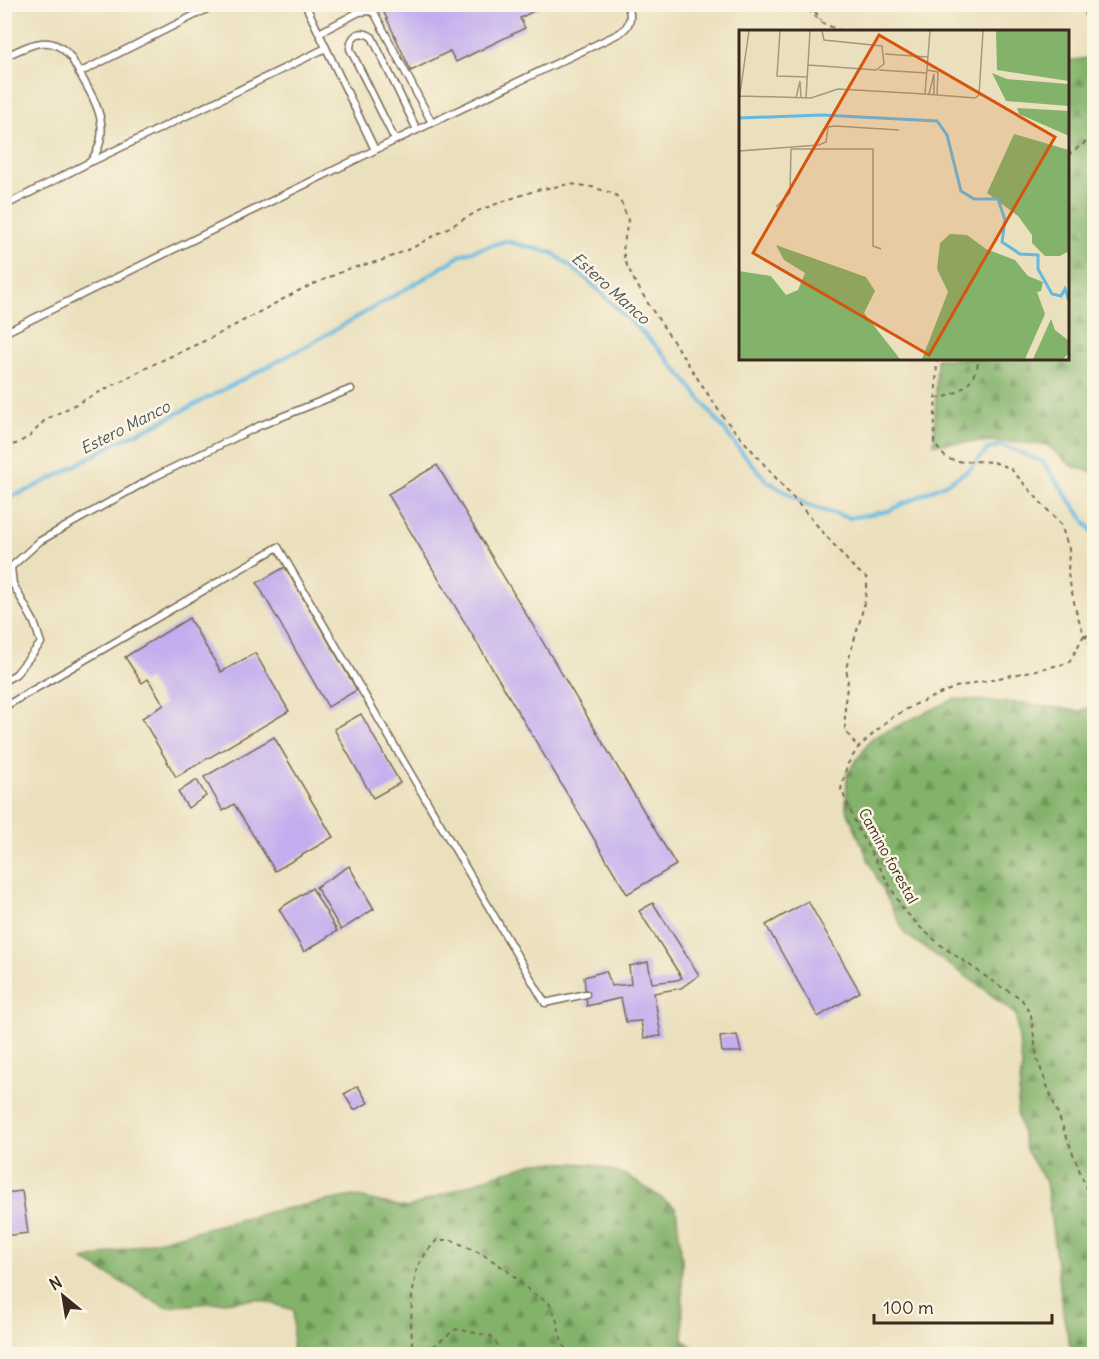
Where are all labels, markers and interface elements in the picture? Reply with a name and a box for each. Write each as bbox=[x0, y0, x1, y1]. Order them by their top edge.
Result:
inset map bbox=[739, 30, 1069, 360]
water label: Estero Manco bbox=[568, 248, 655, 329]
water label: Estero Manco bbox=[77, 395, 174, 458]
street label: Camino forestal bbox=[854, 805, 922, 907]
north arrow bbox=[33, 1266, 93, 1326]
text: N bbox=[46, 1272, 65, 1294]
scale bar bbox=[874, 1287, 1052, 1325]
text: 100 m bbox=[883, 1296, 934, 1319]

